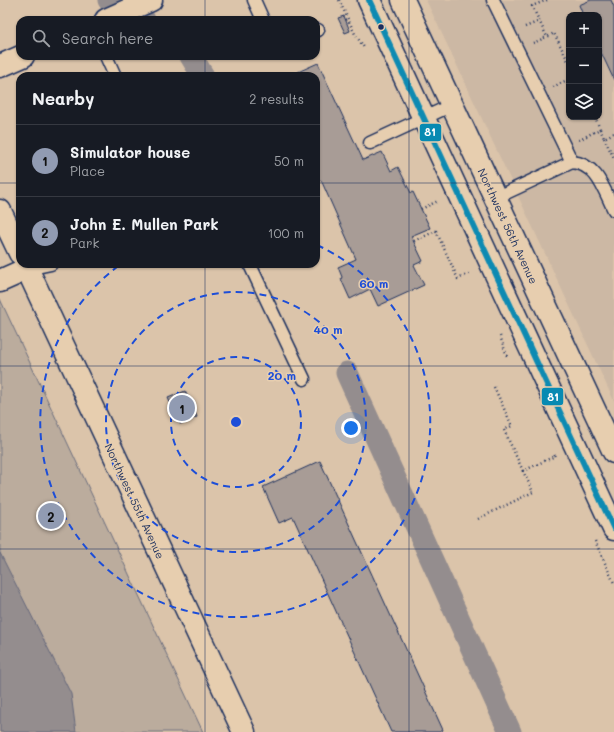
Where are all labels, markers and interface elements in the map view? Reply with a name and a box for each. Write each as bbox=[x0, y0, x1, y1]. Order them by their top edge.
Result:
map controls bbox=[566, 12, 602, 120]
button: + bbox=[566, 12, 602, 48]
search box bbox=[16, 16, 320, 60]
unlabelled marker bbox=[376, 22, 386, 32]
icon: search bbox=[30, 27, 52, 49]
text: Search here bbox=[62, 28, 153, 48]
button: − bbox=[566, 48, 602, 84]
button: layers bbox=[566, 84, 602, 120]
text: Nearby bbox=[32, 87, 94, 109]
text: 2 results bbox=[249, 90, 304, 107]
line badge: 81 bbox=[419, 123, 442, 142]
text: 81 bbox=[424, 124, 436, 139]
text: Simulator house bbox=[70, 142, 190, 162]
text: 1 bbox=[42, 152, 48, 169]
text: 50 m bbox=[274, 152, 304, 169]
text: Place bbox=[70, 162, 105, 179]
street label: Northwest 56th Avenue bbox=[475, 166, 541, 286]
text: John E. Mullen Park bbox=[70, 214, 218, 234]
text: 2 bbox=[41, 224, 49, 241]
text: 100 m bbox=[268, 224, 304, 241]
text: Park bbox=[70, 234, 99, 251]
text: 60 m bbox=[360, 275, 388, 291]
text: 40 m bbox=[313, 321, 343, 337]
text: 20 m bbox=[268, 367, 296, 383]
line badge: 81 bbox=[541, 387, 564, 406]
text: 81 bbox=[547, 389, 559, 404]
pin: 1 bbox=[169, 393, 195, 423]
centre of rings bbox=[229, 415, 243, 429]
your location bbox=[341, 418, 361, 438]
street label: Northwest 55th Avenue bbox=[102, 441, 168, 561]
pin: 2 bbox=[38, 501, 64, 531]

